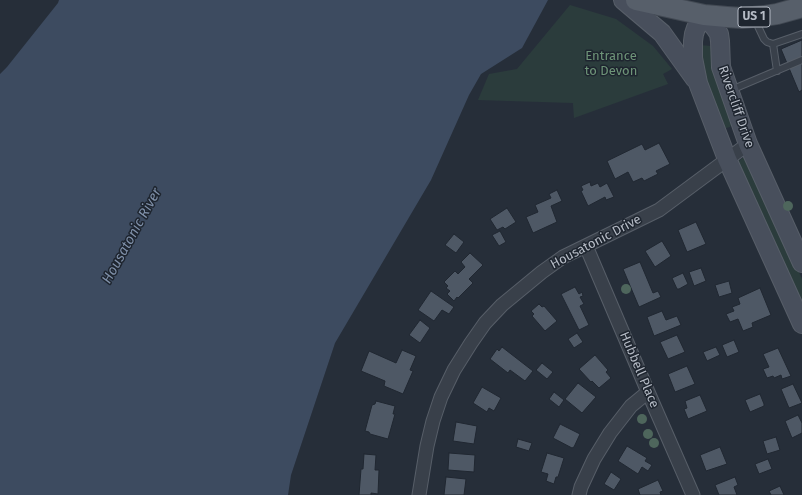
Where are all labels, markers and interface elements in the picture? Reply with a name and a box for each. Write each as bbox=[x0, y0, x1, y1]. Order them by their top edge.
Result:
road number: US 1 bbox=[738, 7, 770, 27]
park label: Entrance to Devon bbox=[585, 48, 637, 79]
street label: Rivercliff Drive bbox=[715, 64, 757, 150]
water label: Housatonic River bbox=[99, 185, 165, 287]
street label: Housatonic Drive bbox=[548, 212, 644, 272]
street label: Hubbell Place bbox=[616, 330, 662, 410]

